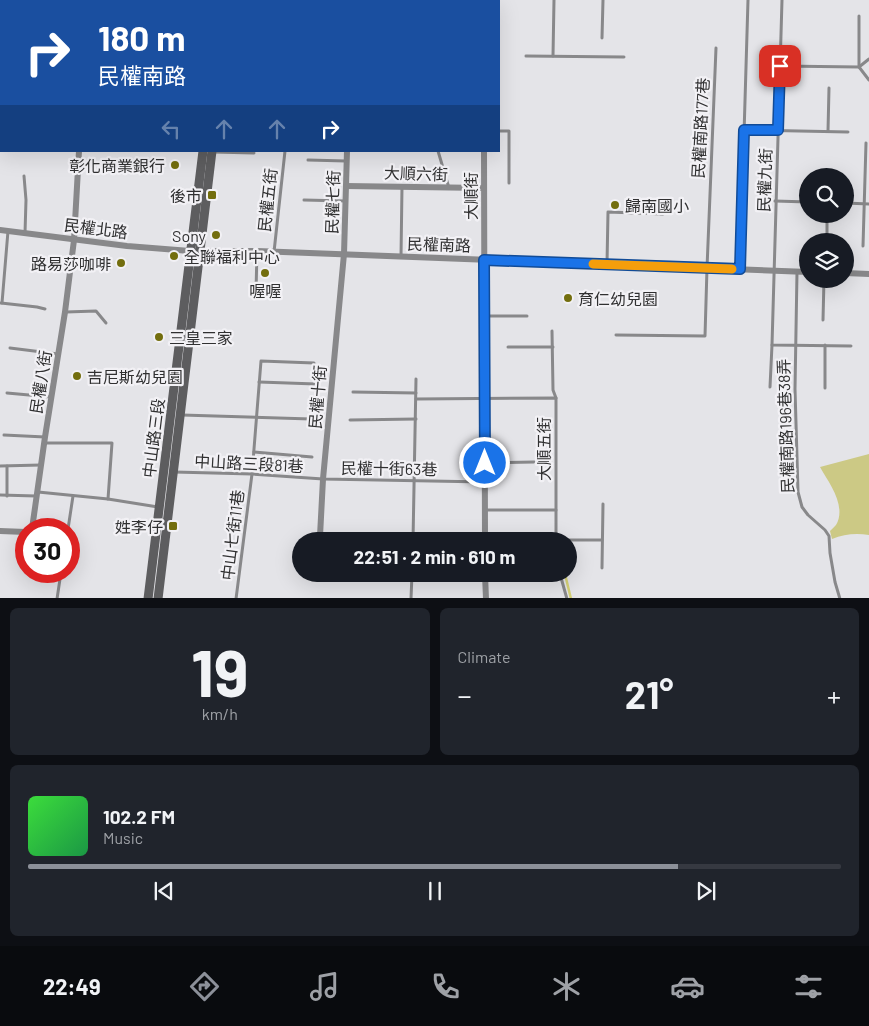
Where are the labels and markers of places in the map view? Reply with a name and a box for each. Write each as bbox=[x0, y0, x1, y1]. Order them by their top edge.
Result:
pin bbox=[759, 45, 801, 87]
place label: 彰化商業銀行 bbox=[69, 156, 165, 175]
marker: 彰化商業銀行 bbox=[169, 159, 181, 171]
place label: 後市 bbox=[170, 186, 202, 205]
marker: 後市 bbox=[206, 189, 218, 201]
place label: 歸南國小 bbox=[625, 196, 689, 215]
marker: 歸南國小 bbox=[609, 199, 621, 211]
place label: Sony bbox=[172, 226, 207, 245]
marker: Sony bbox=[210, 229, 222, 241]
place label: 全聯福利中心 bbox=[184, 247, 280, 266]
marker: 全聯福利中心 bbox=[168, 250, 180, 262]
place label: 路易莎咖啡 bbox=[31, 254, 111, 273]
marker: 路易莎咖啡 bbox=[115, 257, 127, 269]
marker: 喔喔 bbox=[259, 267, 271, 279]
place label: 喔喔 bbox=[249, 281, 281, 300]
place label: 育仁幼兒園 bbox=[578, 289, 658, 308]
marker: 育仁幼兒園 bbox=[562, 292, 574, 304]
place label: 三皇三家 bbox=[169, 328, 233, 347]
marker: 三皇三家 bbox=[153, 331, 165, 343]
place label: 吉尼斯幼兒園 bbox=[87, 367, 183, 386]
marker: 吉尼斯幼兒園 bbox=[71, 370, 83, 382]
place label: 姓李仔 bbox=[115, 517, 163, 536]
marker: 姓李仔 bbox=[167, 520, 179, 532]

